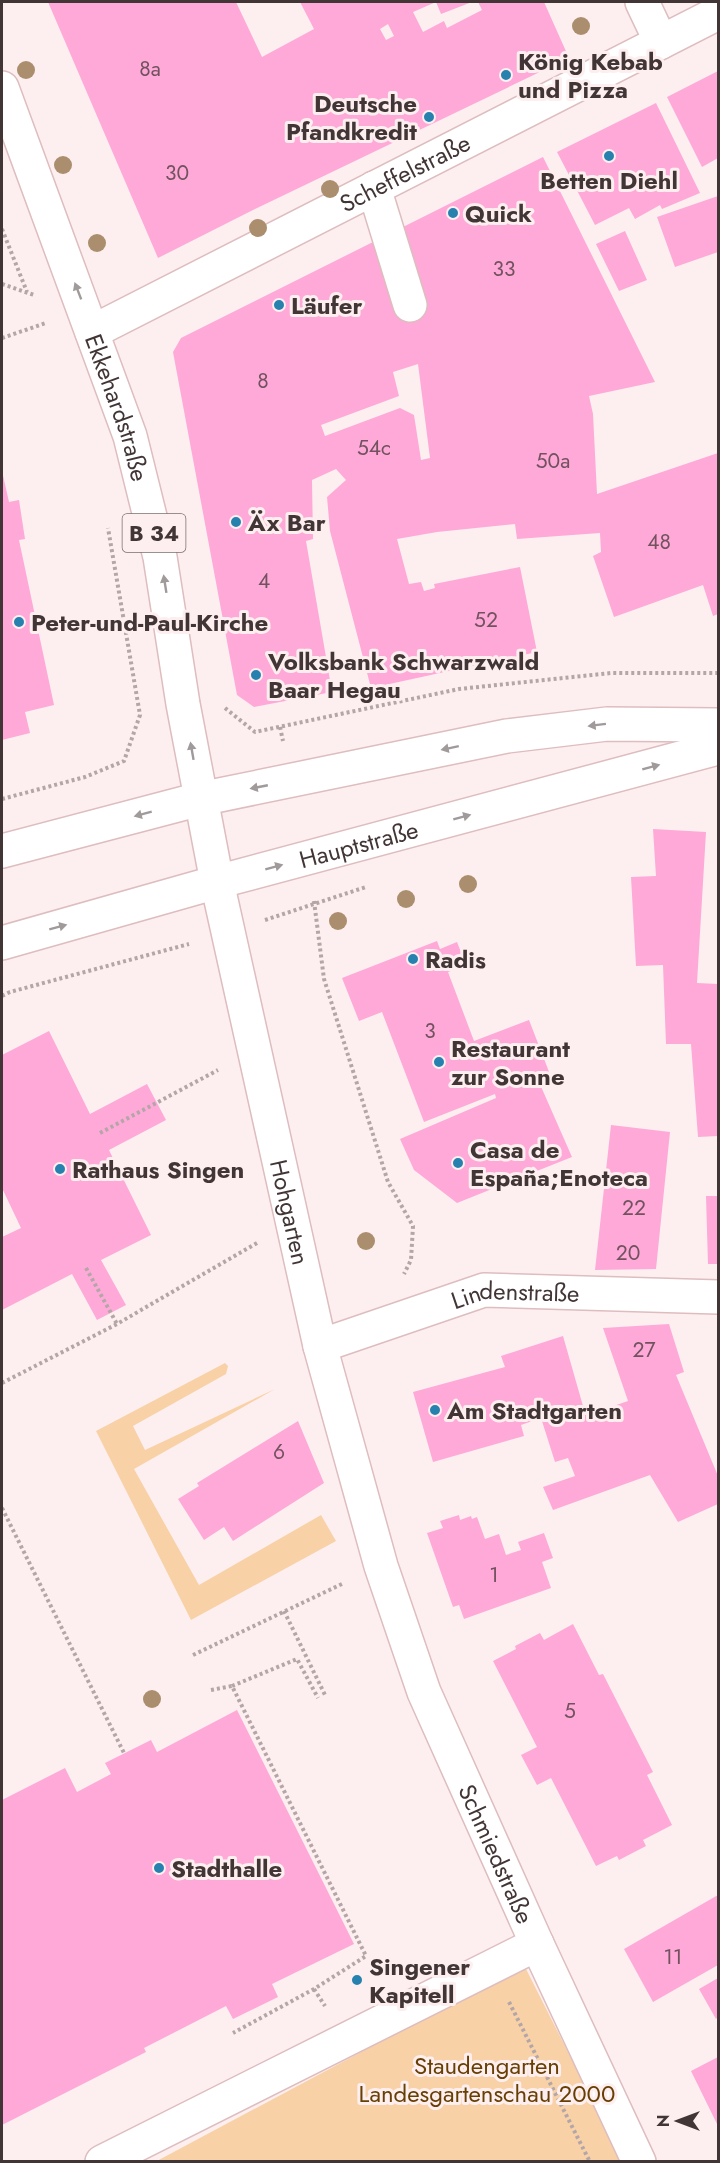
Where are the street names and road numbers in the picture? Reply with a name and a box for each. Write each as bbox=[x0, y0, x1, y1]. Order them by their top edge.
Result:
street label: Scheffelstraße bbox=[333, 125, 476, 221]
street label: Ekkehardstraße bbox=[76, 329, 158, 485]
road number: B 34 bbox=[122, 514, 186, 552]
street label: Hauptstraße bbox=[295, 811, 422, 877]
street label: Hohgarten bbox=[262, 1156, 319, 1268]
street label: Lindenstraße bbox=[446, 1272, 580, 1318]
street label: Schmiedstraße bbox=[450, 1778, 543, 1929]

